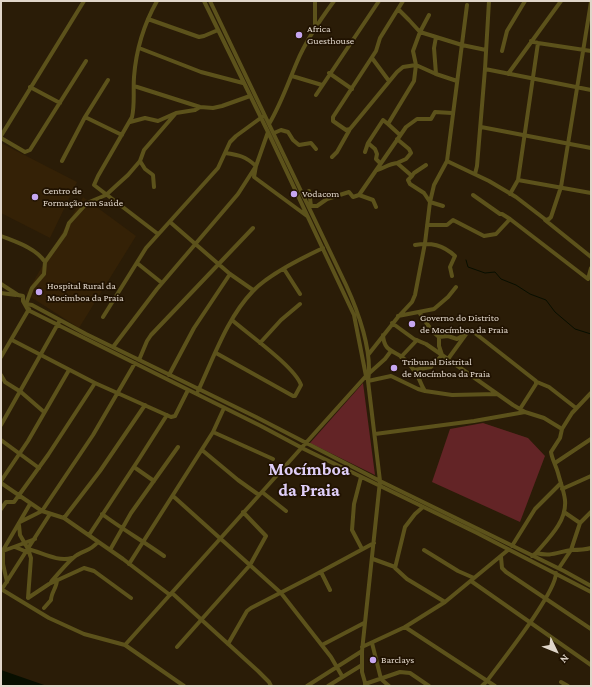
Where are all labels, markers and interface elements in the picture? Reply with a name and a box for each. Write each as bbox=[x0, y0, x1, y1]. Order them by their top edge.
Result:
place label: Africa Guesthouse bbox=[307, 23, 354, 46]
marker: Africa Guesthouse bbox=[294, 30, 304, 40]
place label: Centro de Formação em Saúde bbox=[43, 185, 123, 208]
place label: Vodacom bbox=[302, 188, 339, 200]
marker: Vodacom bbox=[289, 189, 299, 199]
marker: Centro de Formação em Saúde bbox=[30, 192, 40, 202]
place label: Hospital Rural da Mocimboa da Praia bbox=[47, 280, 124, 304]
marker: Hospital Rural da Mocimboa da Praia bbox=[34, 287, 44, 297]
place label: Governo do Distrito de Mocímboa da Praia bbox=[420, 312, 508, 336]
marker: Governo do Distrito de Mocímboa da Praia bbox=[407, 319, 417, 329]
place label: Tribunal Distrital de Mocímboa da Praia bbox=[402, 356, 490, 380]
marker: Tribunal Distrital de Mocímboa da Praia bbox=[389, 363, 399, 373]
district label: Mocímboa da Praia bbox=[268, 458, 350, 500]
north arrow bbox=[536, 631, 576, 671]
text: N bbox=[558, 652, 572, 666]
place label: Barclays bbox=[381, 654, 414, 666]
marker: Barclays bbox=[368, 655, 378, 665]

